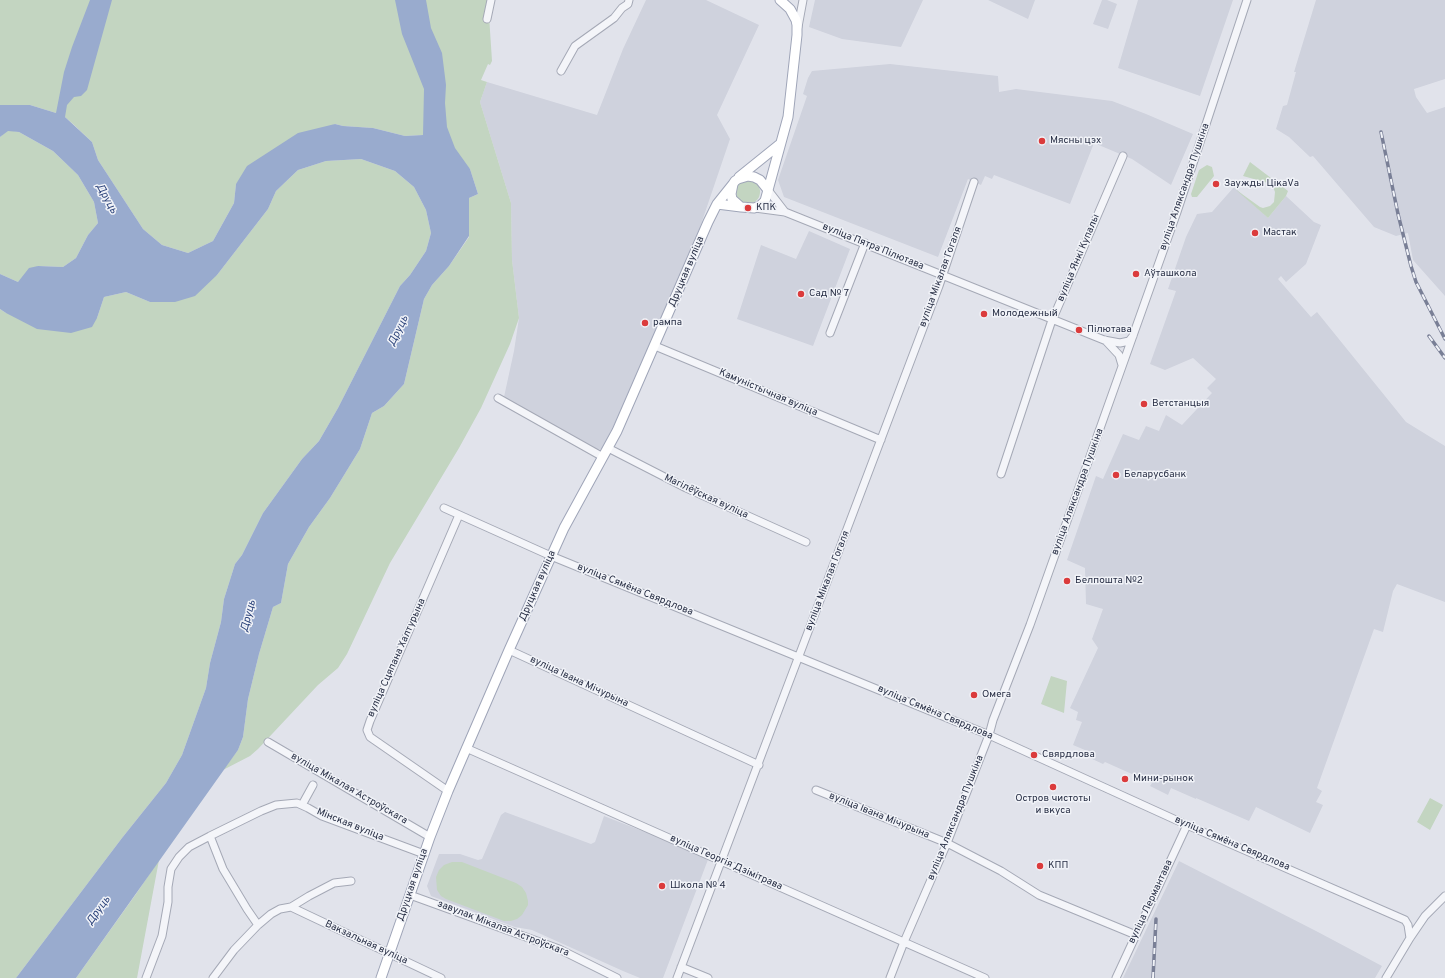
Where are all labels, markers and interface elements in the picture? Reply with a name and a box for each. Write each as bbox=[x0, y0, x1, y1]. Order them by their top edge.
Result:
street label: вуліца Аляксандра Пушкіна bbox=[1158, 122, 1212, 252]
place label: Мясны цэх bbox=[1050, 135, 1101, 147]
marker: Мясны цэх bbox=[1037, 136, 1047, 146]
place label: Заужды ЦікаVа bbox=[1224, 178, 1299, 190]
marker: Заужды ЦікаVа bbox=[1211, 179, 1221, 189]
water label: Друць bbox=[92, 182, 120, 216]
place label: КПК bbox=[756, 202, 776, 214]
marker: КПК bbox=[743, 203, 753, 213]
street label: вуліца Янкі Купалы bbox=[1055, 213, 1103, 303]
street label: вуліца Пятра Пілютава bbox=[821, 221, 925, 273]
street label: вуліца Мікалая Гогаля bbox=[917, 225, 965, 329]
place label: Мастак bbox=[1263, 227, 1297, 239]
marker: Мастак bbox=[1250, 228, 1260, 238]
street label: Друцкая вуліца bbox=[667, 235, 707, 309]
place label: Аўташкола bbox=[1144, 268, 1196, 280]
marker: Аўташкола bbox=[1131, 269, 1141, 279]
place label: Сад № 7 bbox=[809, 288, 849, 300]
marker: Сад № 7 bbox=[796, 289, 806, 299]
place label: Молодежный bbox=[992, 308, 1058, 320]
marker: Молодежный bbox=[979, 309, 989, 319]
water label: Друць bbox=[386, 313, 412, 349]
place label: рампа bbox=[653, 317, 682, 329]
marker: рампа bbox=[640, 318, 650, 328]
place label: Пілютава bbox=[1087, 324, 1132, 336]
marker: Пілютава bbox=[1074, 325, 1084, 335]
street label: Камуністычная вуліца bbox=[717, 367, 819, 419]
place label: Ветстанцыя bbox=[1152, 398, 1209, 410]
marker: Ветстанцыя bbox=[1139, 399, 1149, 409]
street label: вуліца Аляксандра Пушкіна bbox=[1049, 427, 1107, 557]
place label: Беларусбанк bbox=[1124, 469, 1186, 481]
marker: Беларусбанк bbox=[1111, 470, 1121, 480]
street label: Магілёўская вуліца bbox=[662, 472, 750, 522]
street label: вуліца Мікалая Гогаля bbox=[803, 529, 853, 633]
street label: Друцкая вуліца bbox=[517, 549, 559, 623]
street label: вуліца Сямёна Свярдлова bbox=[575, 561, 695, 619]
place label: Белпошта №2 bbox=[1075, 575, 1143, 587]
marker: Белпошта №2 bbox=[1062, 576, 1072, 586]
street label: вуліца Сцяпана Халтурына bbox=[365, 597, 429, 719]
water label: Друць bbox=[238, 599, 260, 633]
street label: вуліца Івана Мічурына bbox=[528, 654, 630, 710]
street label: вуліца Сямёна Свярдлова bbox=[876, 683, 994, 743]
place label: Омега bbox=[982, 689, 1011, 701]
marker: Омега bbox=[969, 690, 979, 700]
place label: Свярдлова bbox=[1042, 749, 1095, 761]
marker: Свярдлова bbox=[1029, 750, 1039, 760]
street label: вуліца Мікалая Астроўскага bbox=[289, 751, 409, 827]
street label: вуліца Аляксандра Пушкіна bbox=[925, 754, 987, 882]
place label: Мини-рынок bbox=[1133, 773, 1194, 785]
marker: Мини-рынок bbox=[1120, 774, 1130, 784]
marker: Остров чистоты и вкуса bbox=[1048, 782, 1058, 792]
street label: вуліца Івана Мічурына bbox=[827, 790, 931, 842]
place label: Остров чистоты и вкуса bbox=[1015, 793, 1091, 816]
street label: Мінская вуліца bbox=[315, 806, 385, 844]
street label: вуліца Сямёна Свярдлова bbox=[1173, 814, 1291, 874]
street label: вуліца Георгія Дзімітрава bbox=[668, 833, 784, 893]
street label: Друцкая вуліца bbox=[395, 847, 431, 923]
street label: вуліца Лермантава bbox=[1126, 858, 1176, 946]
place label: КПП bbox=[1048, 860, 1068, 872]
marker: КПП bbox=[1035, 861, 1045, 871]
place label: Школа № 4 bbox=[670, 880, 726, 892]
marker: Школа № 4 bbox=[657, 881, 667, 891]
water label: Друць bbox=[84, 894, 114, 928]
street label: завулак Мікалая Астроўскага bbox=[435, 898, 571, 960]
street label: Вакзальная вуліца bbox=[323, 919, 409, 967]

